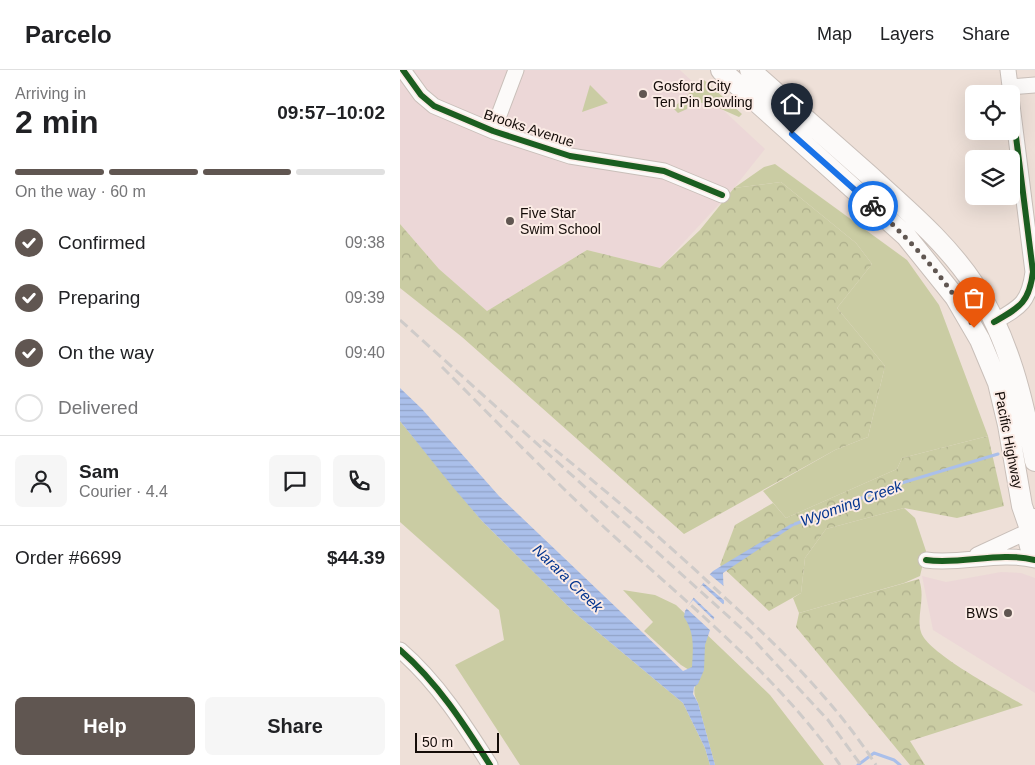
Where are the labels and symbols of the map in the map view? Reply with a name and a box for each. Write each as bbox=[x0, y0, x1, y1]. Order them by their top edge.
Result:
place label: Gosford City Ten Pin Bowling bbox=[653, 78, 753, 110]
pin bbox=[771, 83, 813, 134]
marker: Gosford City Ten Pin Bowling bbox=[637, 88, 649, 100]
street label: Brooks Avenue bbox=[482, 106, 576, 150]
courier bbox=[848, 181, 898, 231]
place label: Five Star Swim School bbox=[520, 205, 601, 237]
marker: Five Star Swim School bbox=[504, 215, 516, 227]
pin bbox=[953, 277, 995, 328]
street label: Pacific Highway bbox=[992, 390, 1026, 490]
water label: Wyoming Creek bbox=[798, 476, 905, 529]
water label: Narara Creek bbox=[530, 541, 607, 616]
place label: BWS bbox=[966, 605, 998, 621]
marker: BWS bbox=[1002, 607, 1014, 619]
scale bar bbox=[415, 730, 499, 753]

